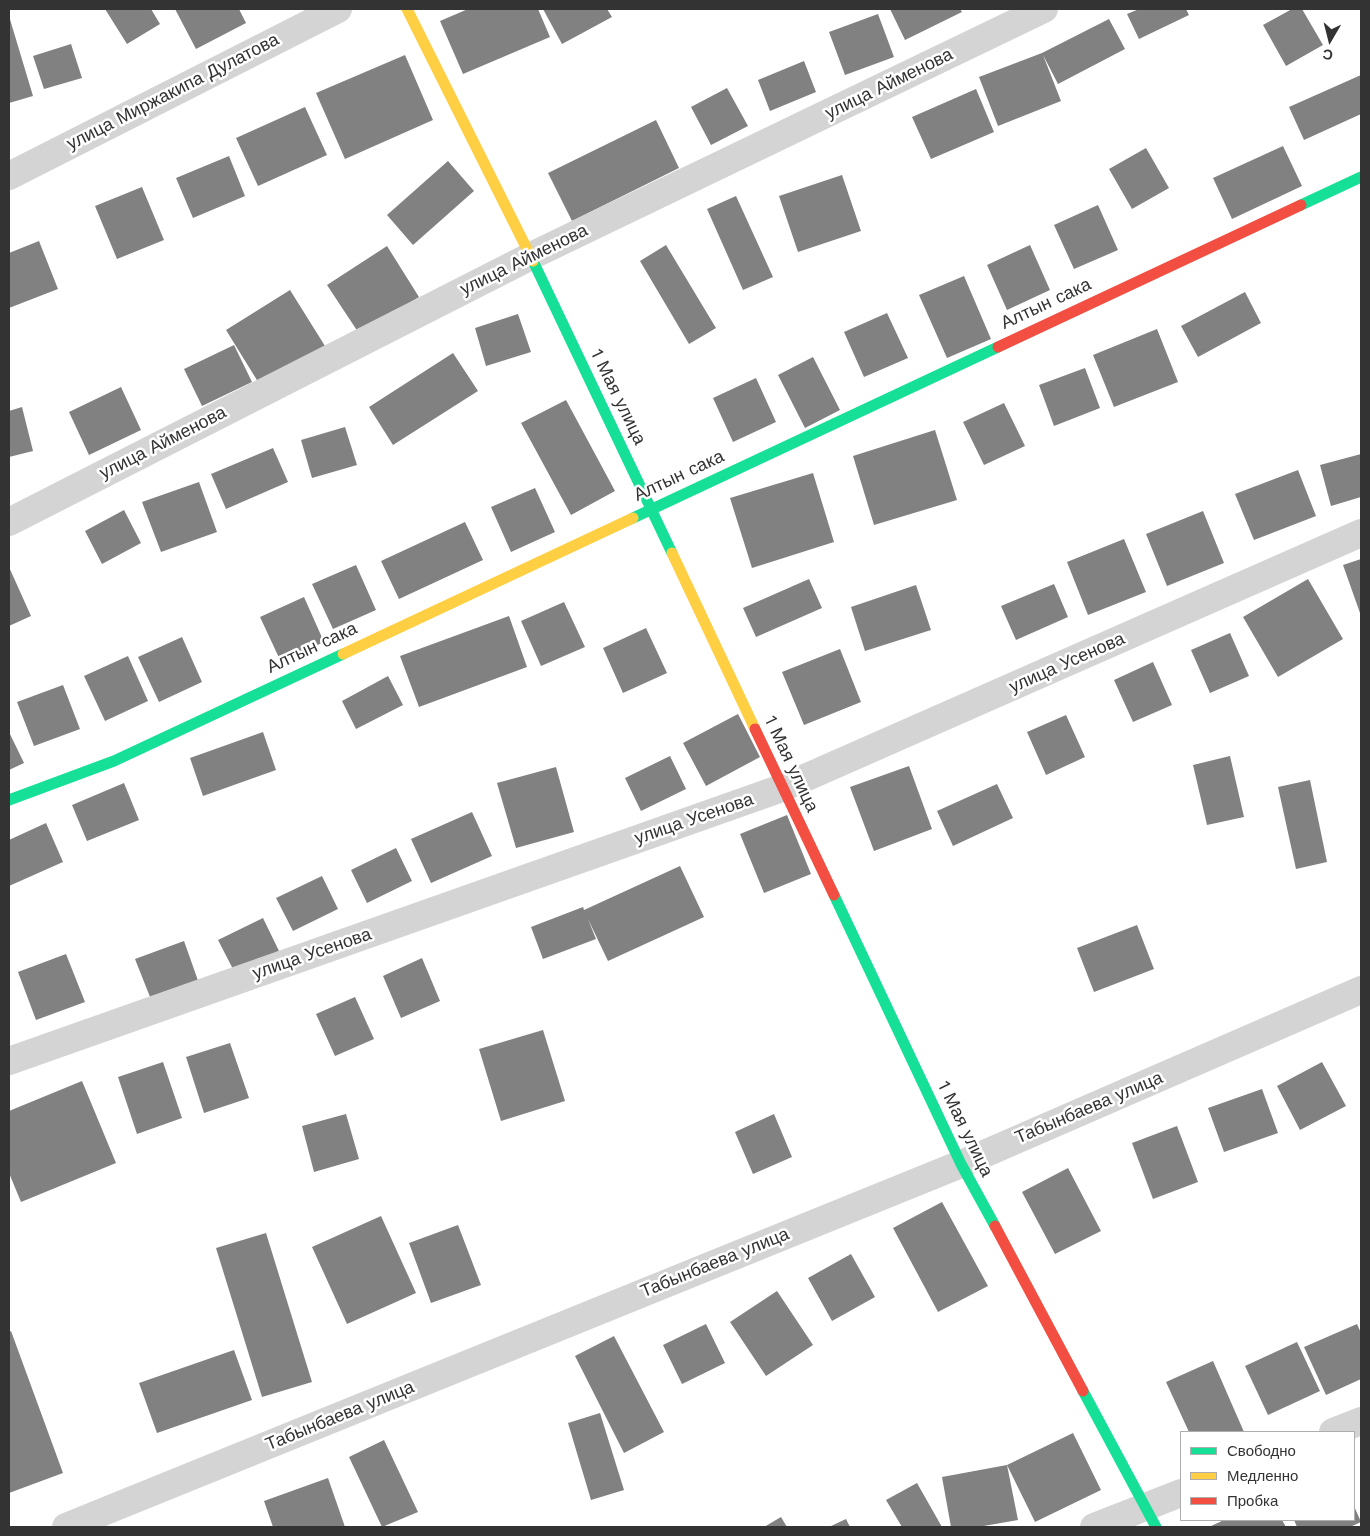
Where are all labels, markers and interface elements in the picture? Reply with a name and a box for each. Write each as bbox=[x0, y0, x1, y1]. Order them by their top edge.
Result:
north arrow bbox=[1305, 15, 1355, 65]
street label: улица Миржакипа Дулатова bbox=[63, 29, 283, 155]
street label: улица Айменова bbox=[822, 44, 956, 124]
text: С bbox=[1322, 46, 1334, 63]
street label: улица Айменова bbox=[457, 220, 591, 300]
street label: Алтын сака bbox=[997, 274, 1095, 334]
street label: 1 Мая улица bbox=[586, 346, 650, 448]
street label: улица Айменова bbox=[96, 402, 230, 484]
street label: Алтын сака bbox=[630, 446, 728, 506]
street label: Алтын сака bbox=[263, 618, 361, 678]
street label: улица Усенова bbox=[1006, 628, 1128, 698]
street label: 1 Мая улица bbox=[759, 712, 823, 816]
street label: улица Усенова bbox=[632, 789, 756, 849]
street label: улица Усенова bbox=[250, 924, 374, 984]
street label: Табынбаева улица bbox=[1012, 1067, 1166, 1149]
street label: 1 Мая улица bbox=[933, 1078, 997, 1180]
street label: Табынбаева улица bbox=[638, 1223, 792, 1303]
street label: Табынбаева улица bbox=[263, 1376, 417, 1456]
legend bbox=[1180, 1431, 1355, 1521]
text: Свободно bbox=[1227, 1442, 1296, 1460]
text: Медленно bbox=[1227, 1467, 1298, 1485]
text: Пробка bbox=[1227, 1492, 1278, 1510]

